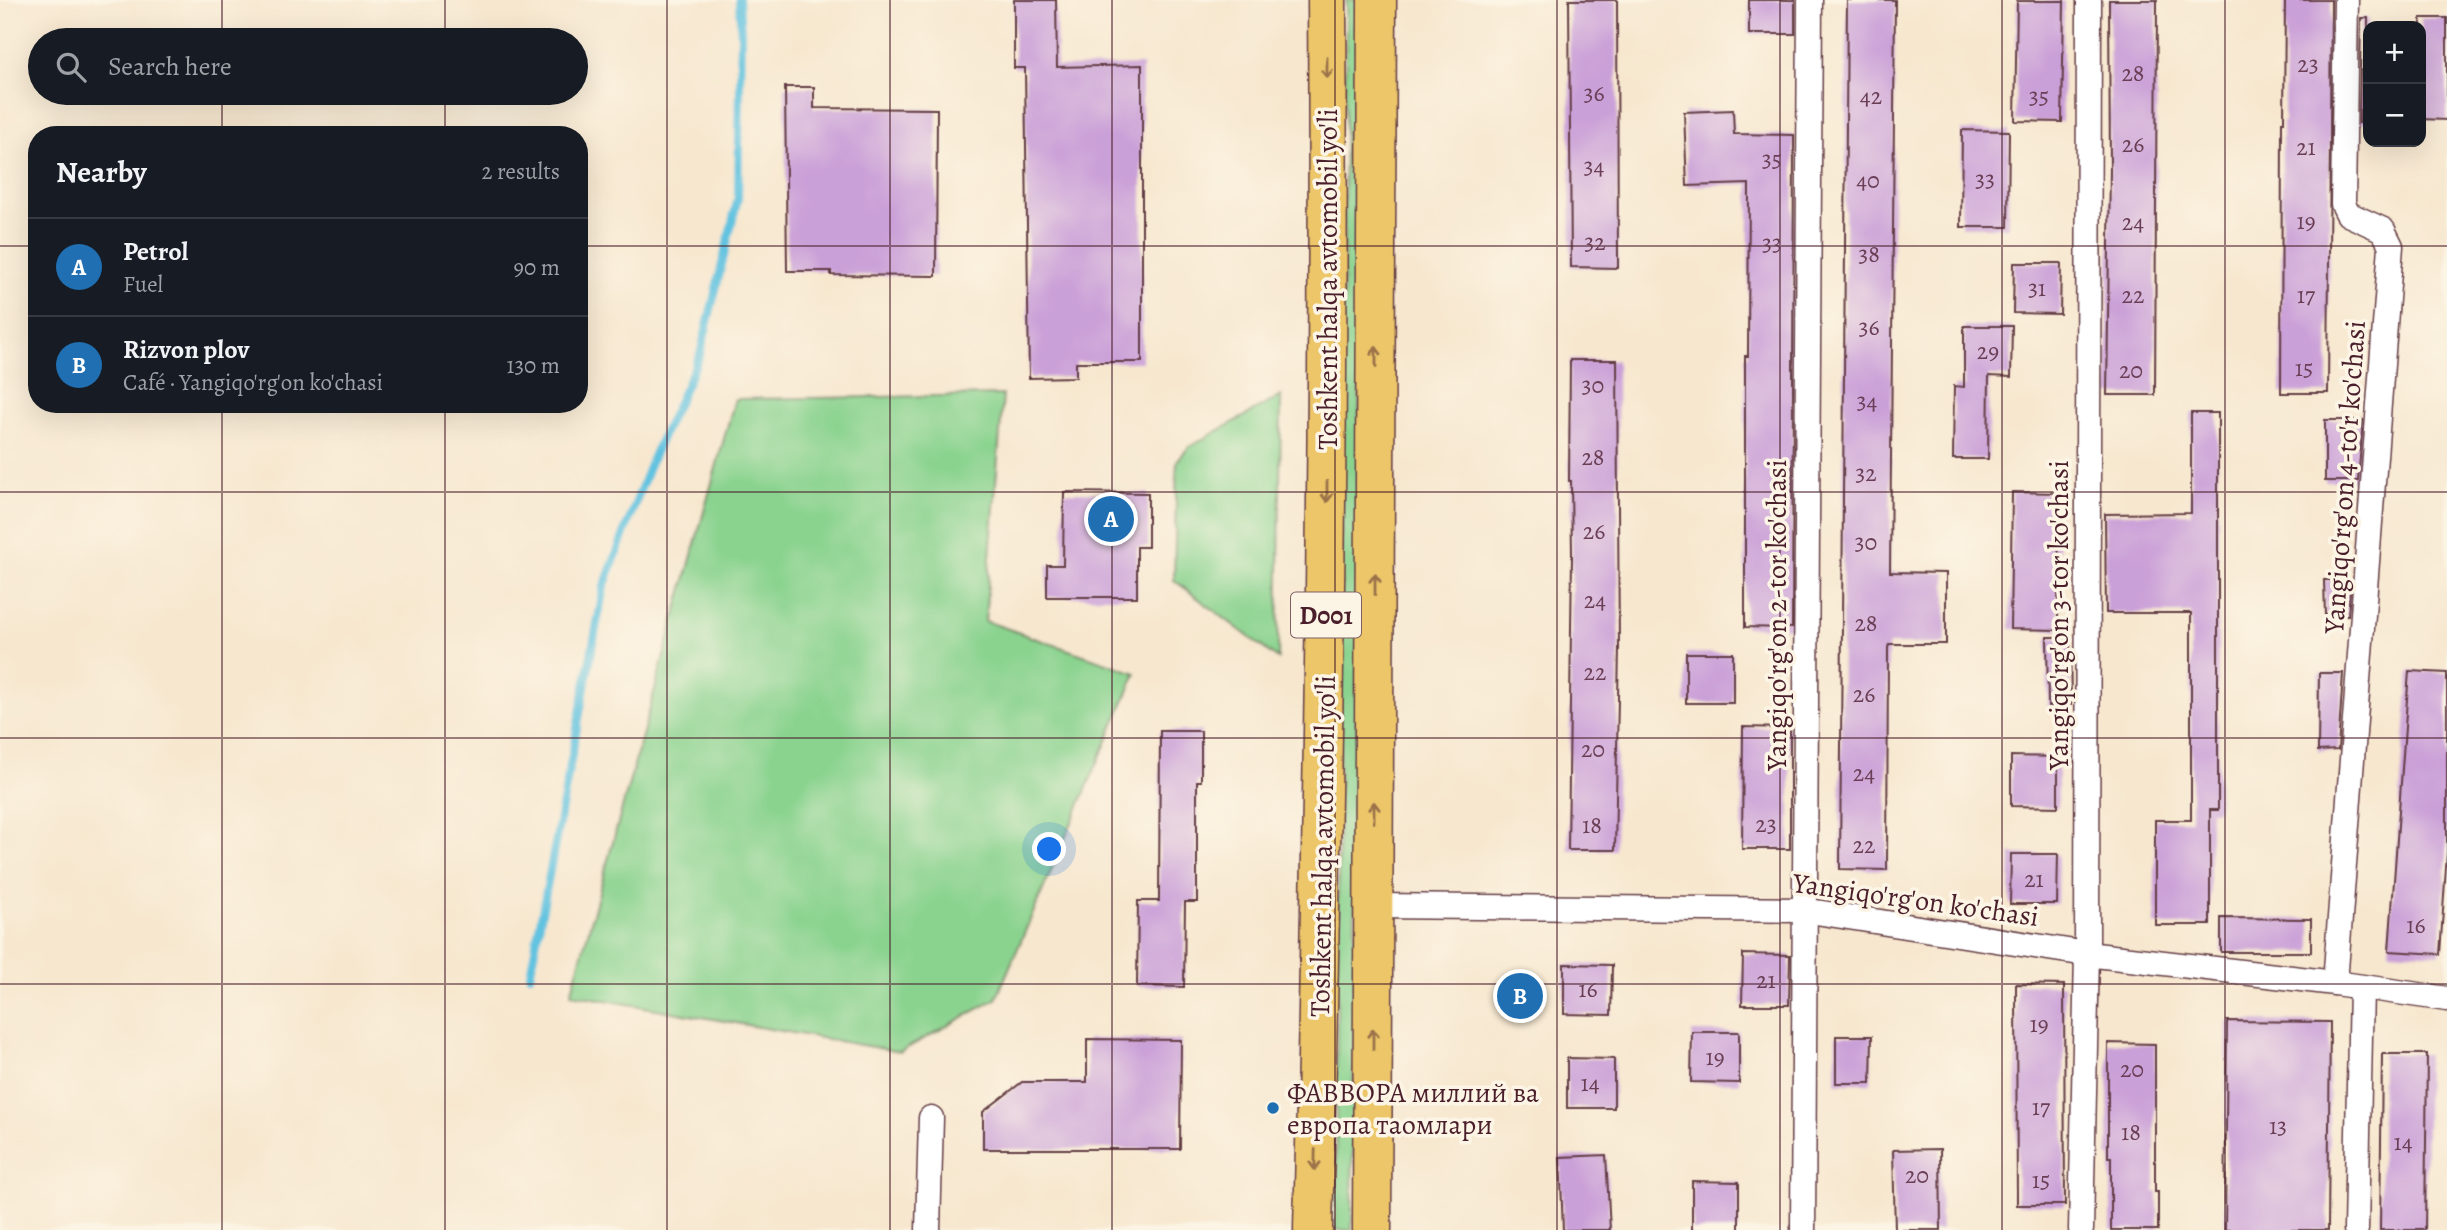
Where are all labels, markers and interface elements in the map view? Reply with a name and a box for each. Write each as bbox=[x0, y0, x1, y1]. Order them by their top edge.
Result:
map controls bbox=[2363, 21, 2426, 147]
button: + bbox=[2363, 21, 2426, 84]
search box bbox=[28, 28, 588, 105]
icon: search bbox=[52, 48, 90, 86]
house number: 23 bbox=[2297, 48, 2319, 80]
text: Search here bbox=[108, 49, 232, 84]
one-way arrow bbox=[1321, 56, 1334, 79]
house number: 28 bbox=[2121, 57, 2145, 89]
house number: 36 bbox=[1583, 77, 1605, 109]
house number: 42 bbox=[1860, 80, 1882, 112]
house number: 35 bbox=[2029, 80, 2049, 112]
button: − bbox=[2363, 84, 2426, 147]
street label: Toshkent halqa avtomobil yo'li bbox=[1309, 108, 1347, 450]
house number: 26 bbox=[2122, 128, 2144, 160]
house number: 21 bbox=[2296, 131, 2316, 163]
house number: 35 bbox=[1762, 143, 1782, 175]
house number: 34 bbox=[1584, 150, 1605, 182]
text: Nearby bbox=[56, 152, 147, 192]
text: 2 results bbox=[482, 156, 560, 187]
house number: 33 bbox=[1975, 163, 1995, 195]
house number: 40 bbox=[1856, 164, 1880, 196]
house number: 19 bbox=[2296, 205, 2316, 237]
house number: 24 bbox=[2122, 206, 2144, 238]
house number: 32 bbox=[1584, 226, 1606, 258]
house number: 33 bbox=[1762, 227, 1782, 259]
text: Petrol bbox=[123, 234, 188, 269]
house number: 38 bbox=[1858, 238, 1880, 270]
text: A bbox=[72, 252, 86, 283]
text: 90 m bbox=[514, 252, 560, 283]
text: Fuel bbox=[123, 269, 163, 300]
house number: 31 bbox=[2028, 272, 2046, 304]
house number: 22 bbox=[2122, 279, 2144, 311]
house number: 17 bbox=[2297, 279, 2316, 311]
house number: 36 bbox=[1858, 311, 1880, 343]
street label: Yangiqo'rg'on 4-to'r ko'chasi bbox=[2315, 319, 2375, 636]
text: Rizvon plov bbox=[123, 332, 249, 367]
house number: 29 bbox=[1977, 335, 1999, 367]
one-way arrow bbox=[1369, 346, 1383, 369]
text: B bbox=[72, 350, 86, 381]
text: 130 m bbox=[507, 350, 560, 381]
house number: 15 bbox=[2295, 352, 2313, 384]
house number: 20 bbox=[2119, 354, 2143, 386]
text: Café · Yangiqo'rg'on ko'chasi bbox=[123, 367, 383, 398]
house number: 30 bbox=[1582, 369, 1604, 401]
house number: 34 bbox=[1857, 385, 1878, 417]
house number: 28 bbox=[1581, 441, 1605, 473]
house number: 32 bbox=[1855, 457, 1877, 489]
street label: Yangiqo'rg'on 2-tor ko'chasi bbox=[1758, 459, 1796, 772]
street label: Yangiqo'rg'on 3-tor ko'chasi bbox=[2040, 460, 2078, 771]
one-way arrow bbox=[1320, 480, 1334, 503]
pin: A bbox=[1088, 493, 1134, 545]
house number: 26 bbox=[1583, 515, 1605, 547]
house number: 30 bbox=[1855, 526, 1877, 558]
one-way arrow bbox=[1368, 573, 1382, 596]
house number: 24 bbox=[1584, 584, 1606, 616]
road number: D001 bbox=[1291, 593, 1361, 638]
house number: 28 bbox=[1854, 607, 1878, 639]
house number: 22 bbox=[1584, 656, 1606, 688]
street label: Toshkent halqa avtomobil yo'li bbox=[1301, 675, 1345, 1017]
house number: 26 bbox=[1853, 678, 1875, 710]
house number: 20 bbox=[1581, 733, 1605, 765]
house number: 24 bbox=[1853, 757, 1875, 789]
one-way arrow bbox=[1367, 801, 1381, 824]
house number: 23 bbox=[1755, 808, 1777, 840]
house number: 18 bbox=[1582, 809, 1602, 841]
house number: 22 bbox=[1853, 829, 1875, 861]
your location bbox=[1032, 832, 1066, 866]
house number: 21 bbox=[2024, 863, 2044, 895]
street label: Yangiqo'rg'on ko'chasi bbox=[1789, 864, 2041, 936]
house number: 16 bbox=[2406, 909, 2426, 941]
house number: 21 bbox=[1756, 964, 1776, 996]
pin: B bbox=[1497, 970, 1543, 1022]
house number: 16 bbox=[1578, 973, 1598, 1005]
house number: 19 bbox=[2029, 1008, 2049, 1040]
one-way arrow bbox=[1366, 1028, 1380, 1051]
house number: 19 bbox=[1705, 1041, 1725, 1073]
house number: 20 bbox=[2120, 1053, 2144, 1085]
house number: 14 bbox=[1580, 1067, 1600, 1099]
place label: ФАВВОРА миллий ва европа таомлари bbox=[1287, 1074, 1539, 1144]
house number: 17 bbox=[2032, 1091, 2051, 1123]
marker: ФАВВОРА миллий ва европа таомлари bbox=[1265, 1100, 1281, 1116]
house number: 13 bbox=[2269, 1110, 2287, 1142]
house number: 18 bbox=[2121, 1116, 2141, 1148]
house number: 14 bbox=[2393, 1126, 2413, 1158]
one-way arrow bbox=[1308, 1148, 1322, 1171]
house number: 20 bbox=[1905, 1159, 1929, 1191]
house number: 15 bbox=[2032, 1164, 2050, 1196]

